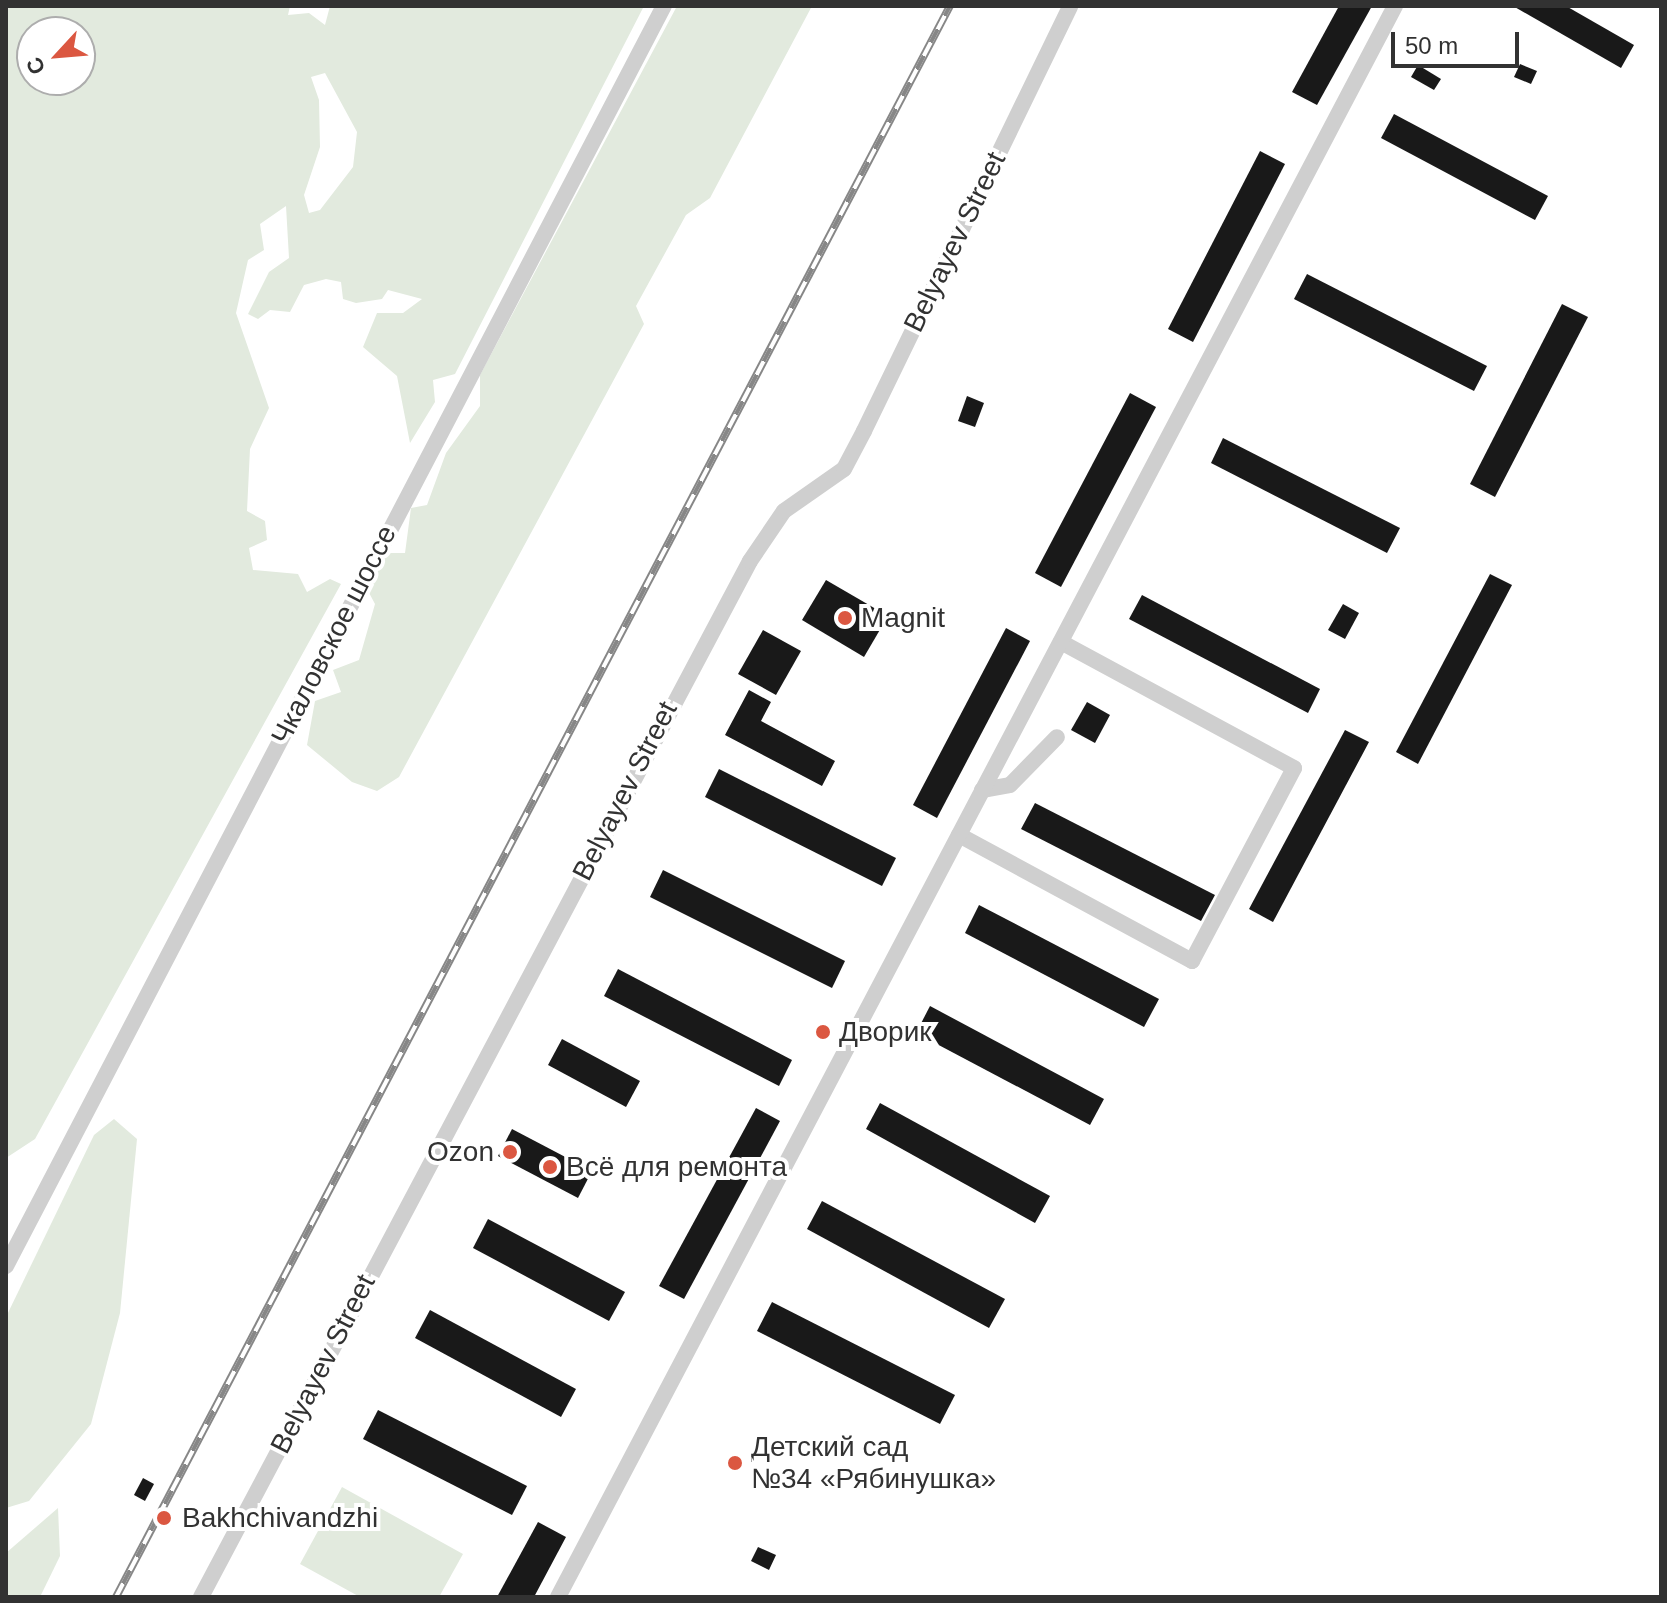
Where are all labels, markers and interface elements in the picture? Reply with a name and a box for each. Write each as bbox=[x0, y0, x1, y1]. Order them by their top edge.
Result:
north arrow bbox=[16, 16, 96, 96]
scale bar bbox=[1395, 16, 1523, 66]
text: 50 m bbox=[1405, 32, 1458, 59]
text: С bbox=[21, 53, 50, 78]
street label: Belyayev Street bbox=[897, 147, 1013, 337]
street label: Чкаловское шоссе bbox=[264, 520, 404, 750]
place label: Magnit bbox=[861, 601, 945, 635]
marker: Magnit bbox=[836, 609, 854, 627]
street label: Belyayev Street bbox=[566, 696, 684, 886]
place label: Дворик bbox=[839, 1015, 932, 1049]
marker: Дворик bbox=[814, 1023, 832, 1041]
place label: Ozon bbox=[427, 1135, 494, 1169]
marker: Ozon bbox=[501, 1143, 519, 1161]
place label: Всё для ремонта bbox=[566, 1150, 787, 1184]
marker: Всё для ремонта bbox=[541, 1158, 559, 1176]
street label: Belyayev Street bbox=[264, 1269, 382, 1459]
place label: Детский сад №34 «Рябинушка» bbox=[751, 1430, 996, 1496]
marker: Детский сад №34 «Рябинушка» bbox=[726, 1454, 744, 1472]
place label: Bakhchivandzhi bbox=[182, 1501, 378, 1535]
marker: Bakhchivandzhi bbox=[153, 1507, 175, 1529]

